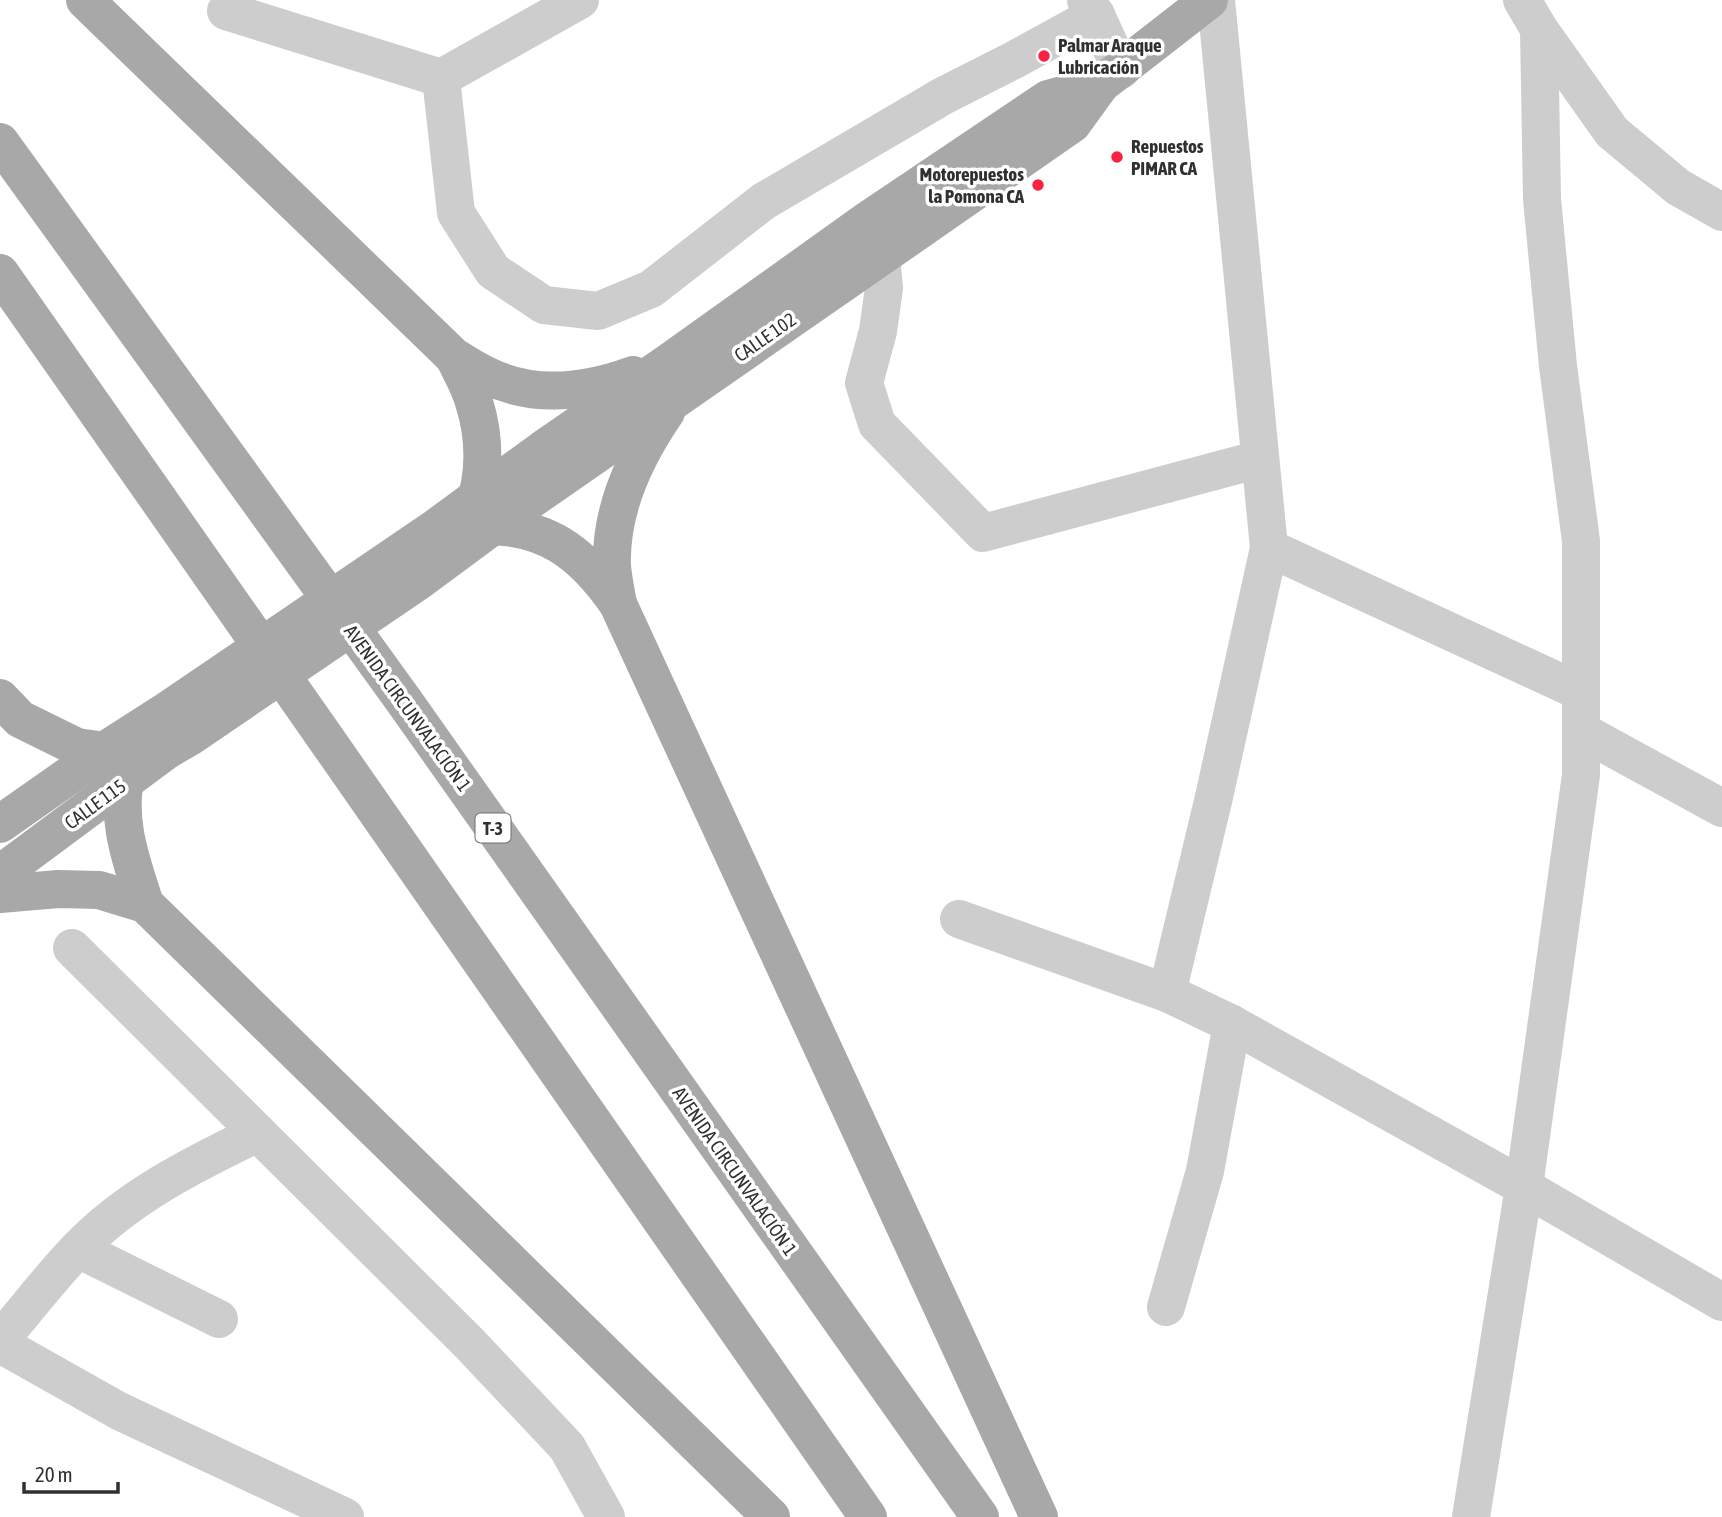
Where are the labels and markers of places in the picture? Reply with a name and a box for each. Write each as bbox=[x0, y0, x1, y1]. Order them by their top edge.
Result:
place label: Palmar Araque Lubricación bbox=[1058, 34, 1162, 78]
marker: Palmar Araque Lubricación bbox=[1036, 48, 1052, 64]
place label: Repuestos PIMAR CA bbox=[1131, 135, 1204, 179]
marker: Repuestos PIMAR CA bbox=[1109, 149, 1125, 165]
place label: Motorepuestos la Pomona CA bbox=[919, 163, 1025, 207]
marker: Motorepuestos la Pomona CA bbox=[1030, 177, 1046, 193]

